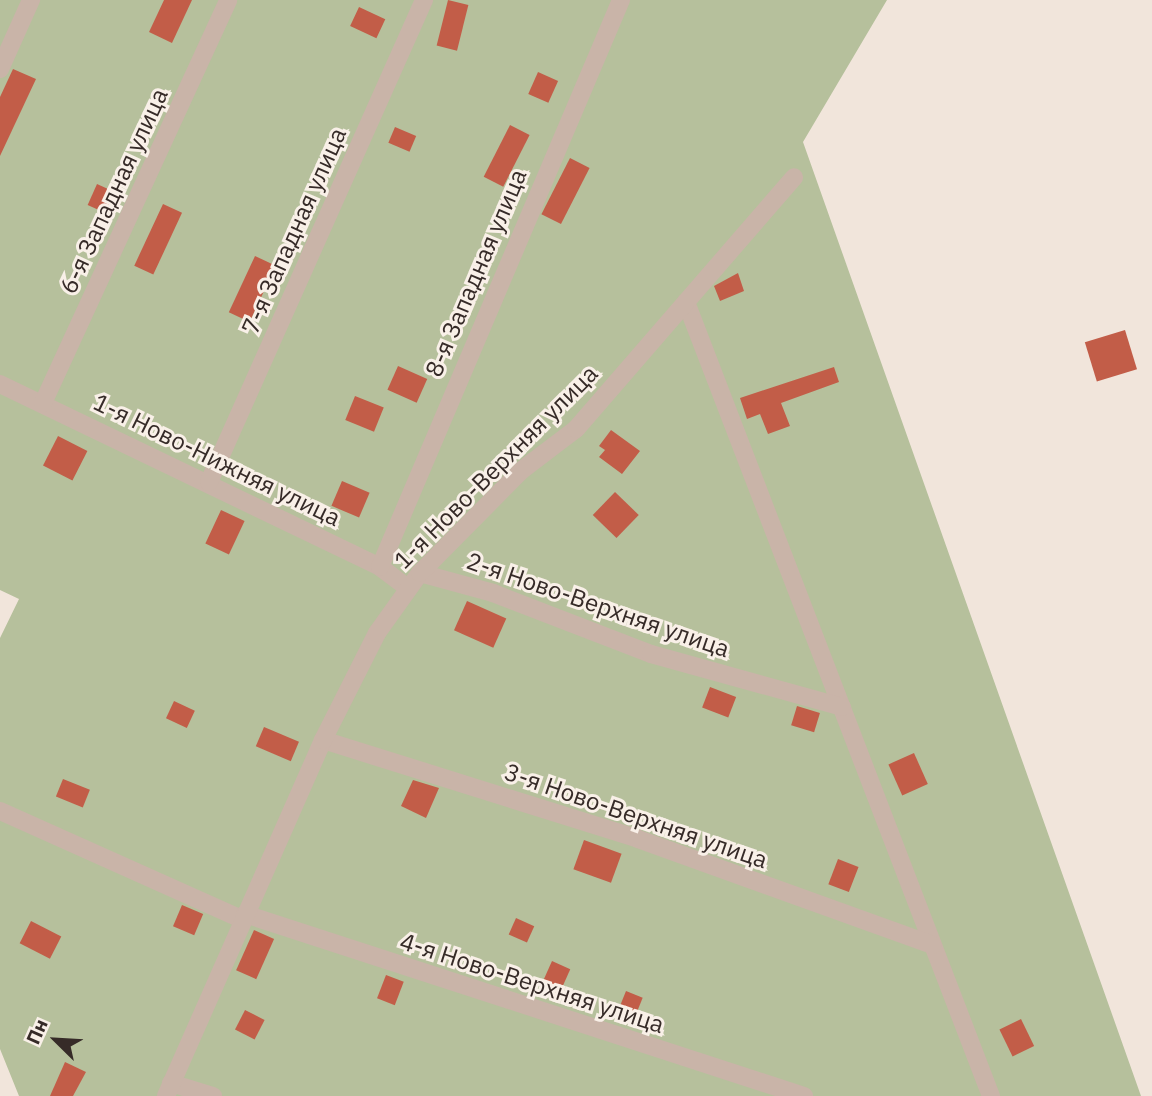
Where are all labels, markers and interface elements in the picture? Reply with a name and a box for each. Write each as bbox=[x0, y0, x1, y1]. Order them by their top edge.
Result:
street label: 6-я Западная улица bbox=[54, 84, 174, 298]
street label: 7-я Западная улица bbox=[236, 123, 352, 339]
street label: 8-я Западная улица bbox=[419, 165, 533, 381]
street label: 1-я Ново-Верхняя улица bbox=[388, 359, 604, 575]
street label: 1-я Ново-Нижняя улица bbox=[89, 388, 345, 532]
street label: 2-я Ново-Верхняя улица bbox=[463, 546, 733, 664]
street label: 3-я Ново-Верхняя улица bbox=[501, 757, 771, 875]
street label: 4-я Ново-Верхняя улица bbox=[396, 927, 668, 1039]
north arrow bbox=[21, 1005, 91, 1075]
text: Пн bbox=[21, 1015, 53, 1048]

